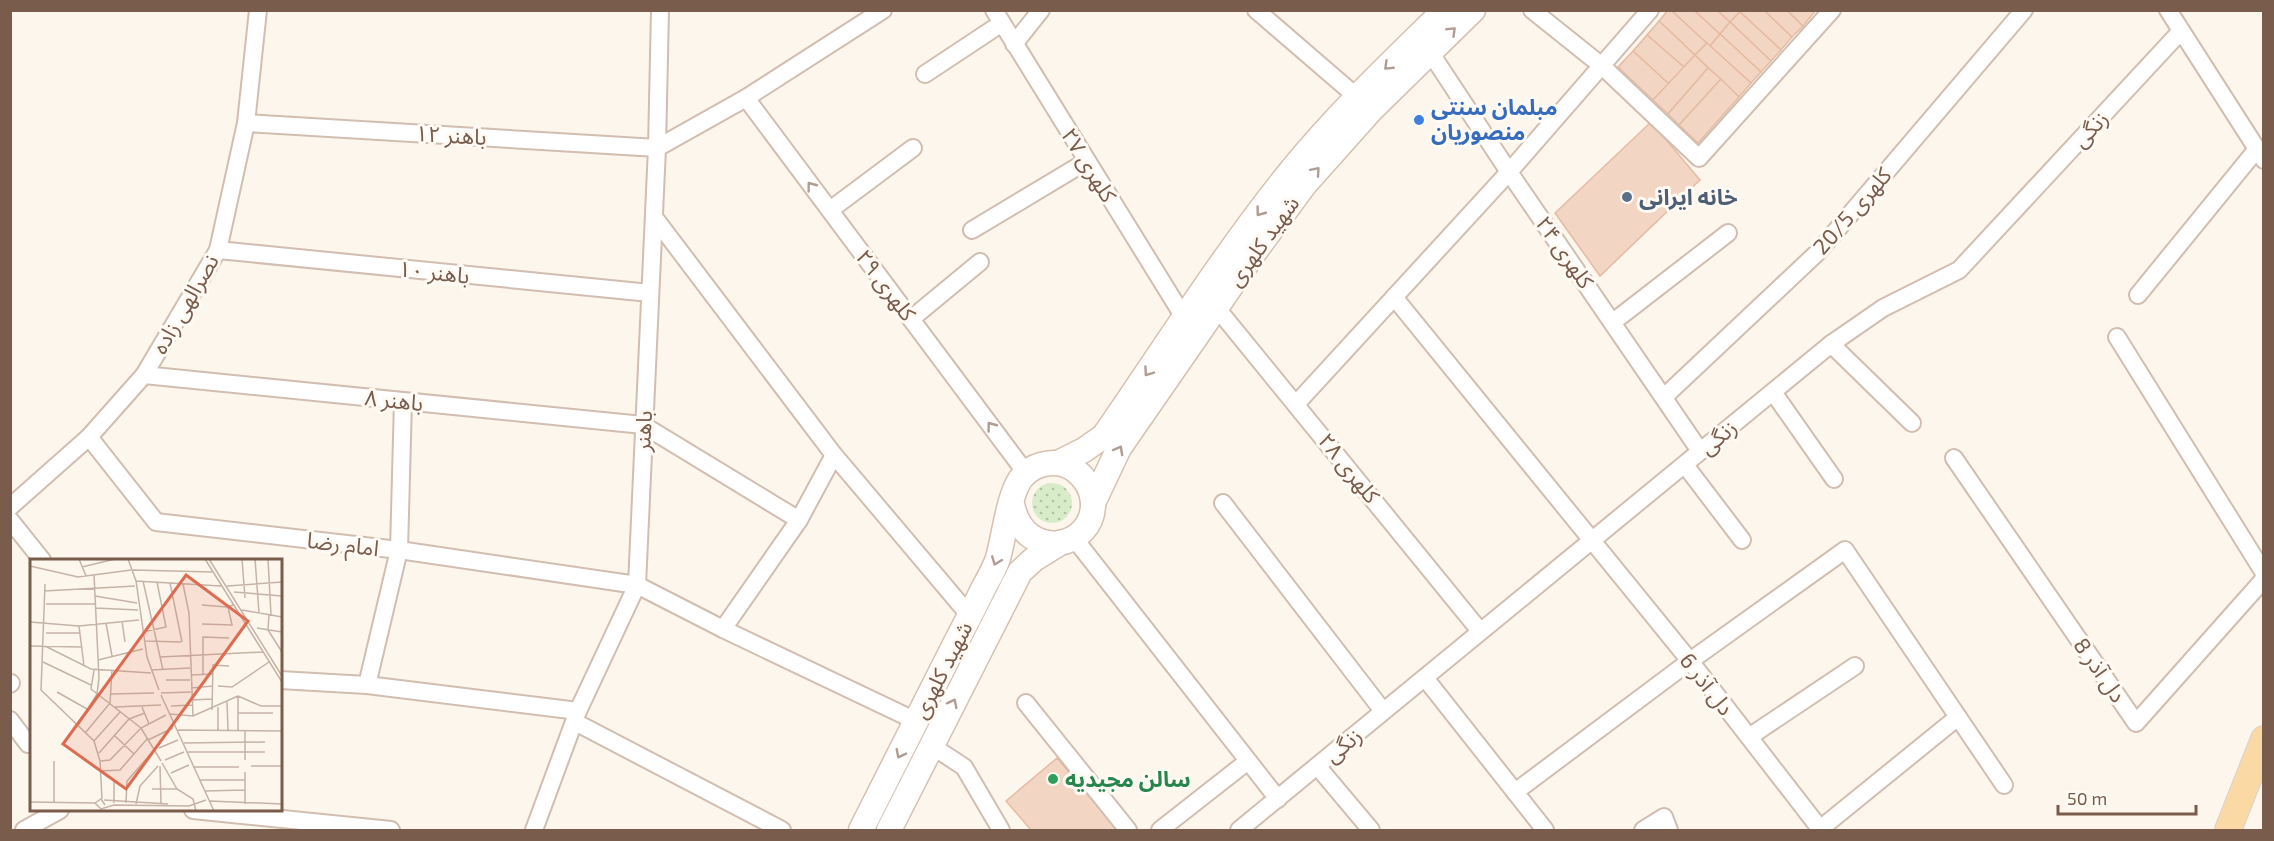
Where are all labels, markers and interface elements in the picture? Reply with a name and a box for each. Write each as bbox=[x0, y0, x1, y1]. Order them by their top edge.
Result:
one-way arrow bbox=[1445, 27, 1455, 38]
one-way arrow bbox=[1385, 59, 1395, 70]
place label: مبلمان سنتی منصوریان bbox=[1431, 93, 1558, 146]
street label: زنگی bbox=[2066, 105, 2114, 153]
marker: مبلمان سنتی منصوریان bbox=[1412, 113, 1426, 127]
street label: باهنر ۱۲ bbox=[415, 119, 487, 150]
street label: کلهری ۲۷ bbox=[1056, 123, 1123, 208]
street label: کلهری 20/5 bbox=[1807, 161, 1897, 260]
one-way arrow bbox=[1309, 167, 1320, 178]
one-way arrow bbox=[808, 181, 819, 192]
place label: خانه ایرانی bbox=[1639, 183, 1738, 210]
street label: شهید کلهری bbox=[1221, 190, 1305, 291]
marker: خانه ایرانی bbox=[1620, 190, 1634, 204]
one-way arrow bbox=[1256, 206, 1267, 217]
street label: کلهری ۲۴ bbox=[1531, 210, 1601, 294]
street label: کلهری ۲۹ bbox=[851, 244, 923, 326]
street label: نصرالهی زاده bbox=[145, 249, 225, 359]
street label: باهنر ۱۰ bbox=[397, 254, 471, 289]
one-way arrow bbox=[1144, 365, 1155, 376]
street label: باهنر ۸ bbox=[363, 383, 425, 416]
street label: باهنر bbox=[628, 410, 657, 453]
street label: زنگی bbox=[1693, 413, 1743, 461]
one-way arrow bbox=[987, 422, 998, 433]
street label: کلهری ۲۸ bbox=[1313, 427, 1386, 509]
one-way arrow bbox=[1111, 446, 1123, 456]
street label: امام رضا bbox=[305, 526, 381, 565]
one-way arrow bbox=[991, 554, 1003, 565]
inset map bbox=[30, 559, 282, 811]
street label: شهید کلهری bbox=[906, 617, 978, 723]
street label: دل آذر 8 bbox=[2068, 632, 2132, 708]
street label: دل آذر 6 bbox=[1674, 647, 1740, 721]
one-way arrow bbox=[946, 699, 957, 710]
street label: زنگی bbox=[1318, 721, 1368, 769]
one-way arrow bbox=[895, 748, 907, 759]
place label: سالن مجیدیه bbox=[1065, 765, 1191, 792]
marker: سالن مجیدیه bbox=[1046, 772, 1060, 786]
scale bar bbox=[2058, 778, 2196, 816]
text: 50 m bbox=[2067, 787, 2107, 809]

